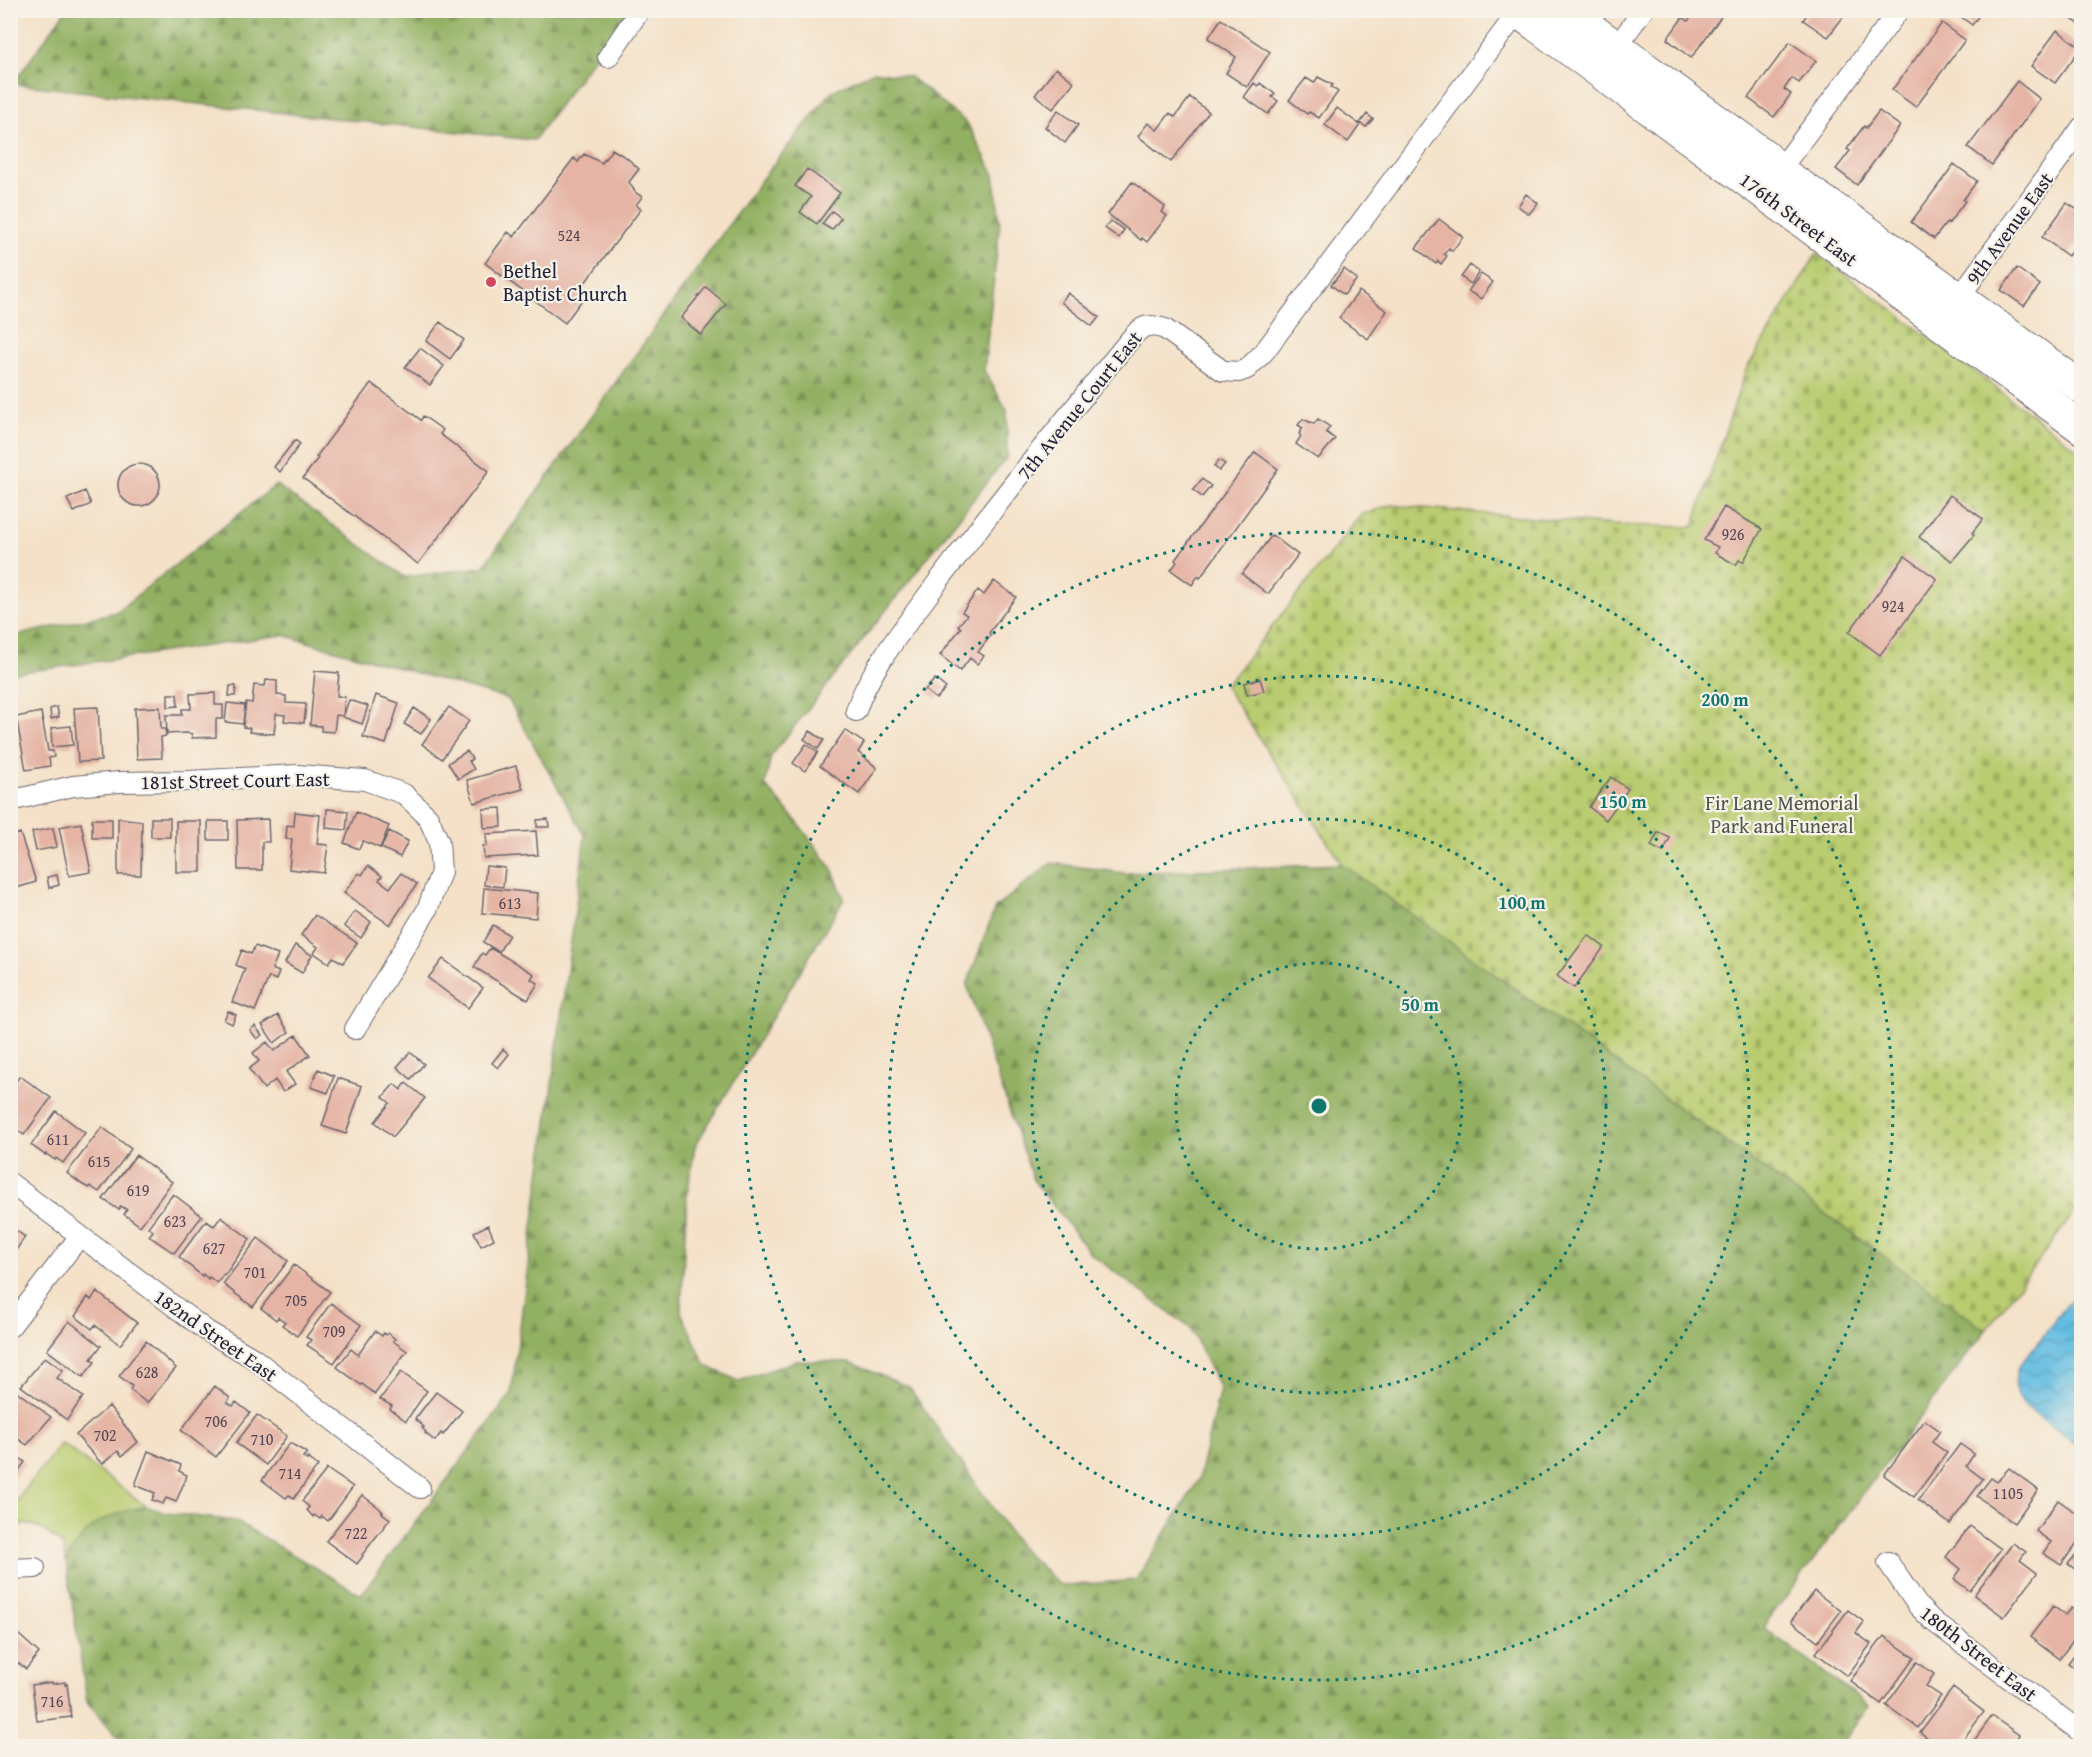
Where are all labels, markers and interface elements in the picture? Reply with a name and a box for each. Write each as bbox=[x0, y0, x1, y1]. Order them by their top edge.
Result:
street label: 176th Street East bbox=[1734, 165, 1864, 273]
street label: 9th Avenue East bbox=[1958, 166, 2060, 290]
house number: 524 bbox=[557, 223, 581, 247]
place label: Bethel Baptist Church bbox=[503, 256, 627, 308]
marker: Bethel Baptist Church bbox=[484, 275, 498, 289]
street label: 7th Avenue Court East bbox=[1010, 324, 1148, 486]
house number: 926 bbox=[1721, 522, 1745, 546]
house number: 924 bbox=[1881, 594, 1905, 618]
text: 200 m bbox=[1701, 686, 1749, 713]
street label: 181st Street Court East bbox=[140, 764, 330, 796]
text: 150 m bbox=[1599, 788, 1647, 815]
park label: Fir Lane Memorial Park and Funeral bbox=[1705, 788, 1859, 840]
text: 100 m bbox=[1498, 889, 1546, 916]
house number: 613 bbox=[498, 891, 522, 915]
text: 50 m bbox=[1401, 991, 1440, 1018]
centre of rings bbox=[1309, 1096, 1329, 1116]
house number: 611 bbox=[46, 1127, 70, 1151]
house number: 615 bbox=[87, 1149, 111, 1173]
house number: 619 bbox=[126, 1178, 150, 1202]
house number: 623 bbox=[163, 1209, 187, 1233]
house number: 627 bbox=[202, 1236, 226, 1260]
house number: 701 bbox=[243, 1260, 267, 1284]
street label: 182nd Street East bbox=[148, 1282, 284, 1388]
house number: 705 bbox=[284, 1288, 308, 1312]
house number: 709 bbox=[322, 1319, 346, 1343]
house number: 628 bbox=[135, 1360, 159, 1384]
house number: 706 bbox=[204, 1409, 228, 1433]
house number: 702 bbox=[93, 1423, 117, 1447]
house number: 710 bbox=[250, 1427, 274, 1451]
house number: 714 bbox=[278, 1461, 302, 1485]
house number: 1105 bbox=[1993, 1481, 2023, 1505]
house number: 722 bbox=[344, 1521, 368, 1545]
street label: 180th Street East bbox=[1914, 1598, 2044, 1708]
house number: 716 bbox=[40, 1689, 64, 1713]

